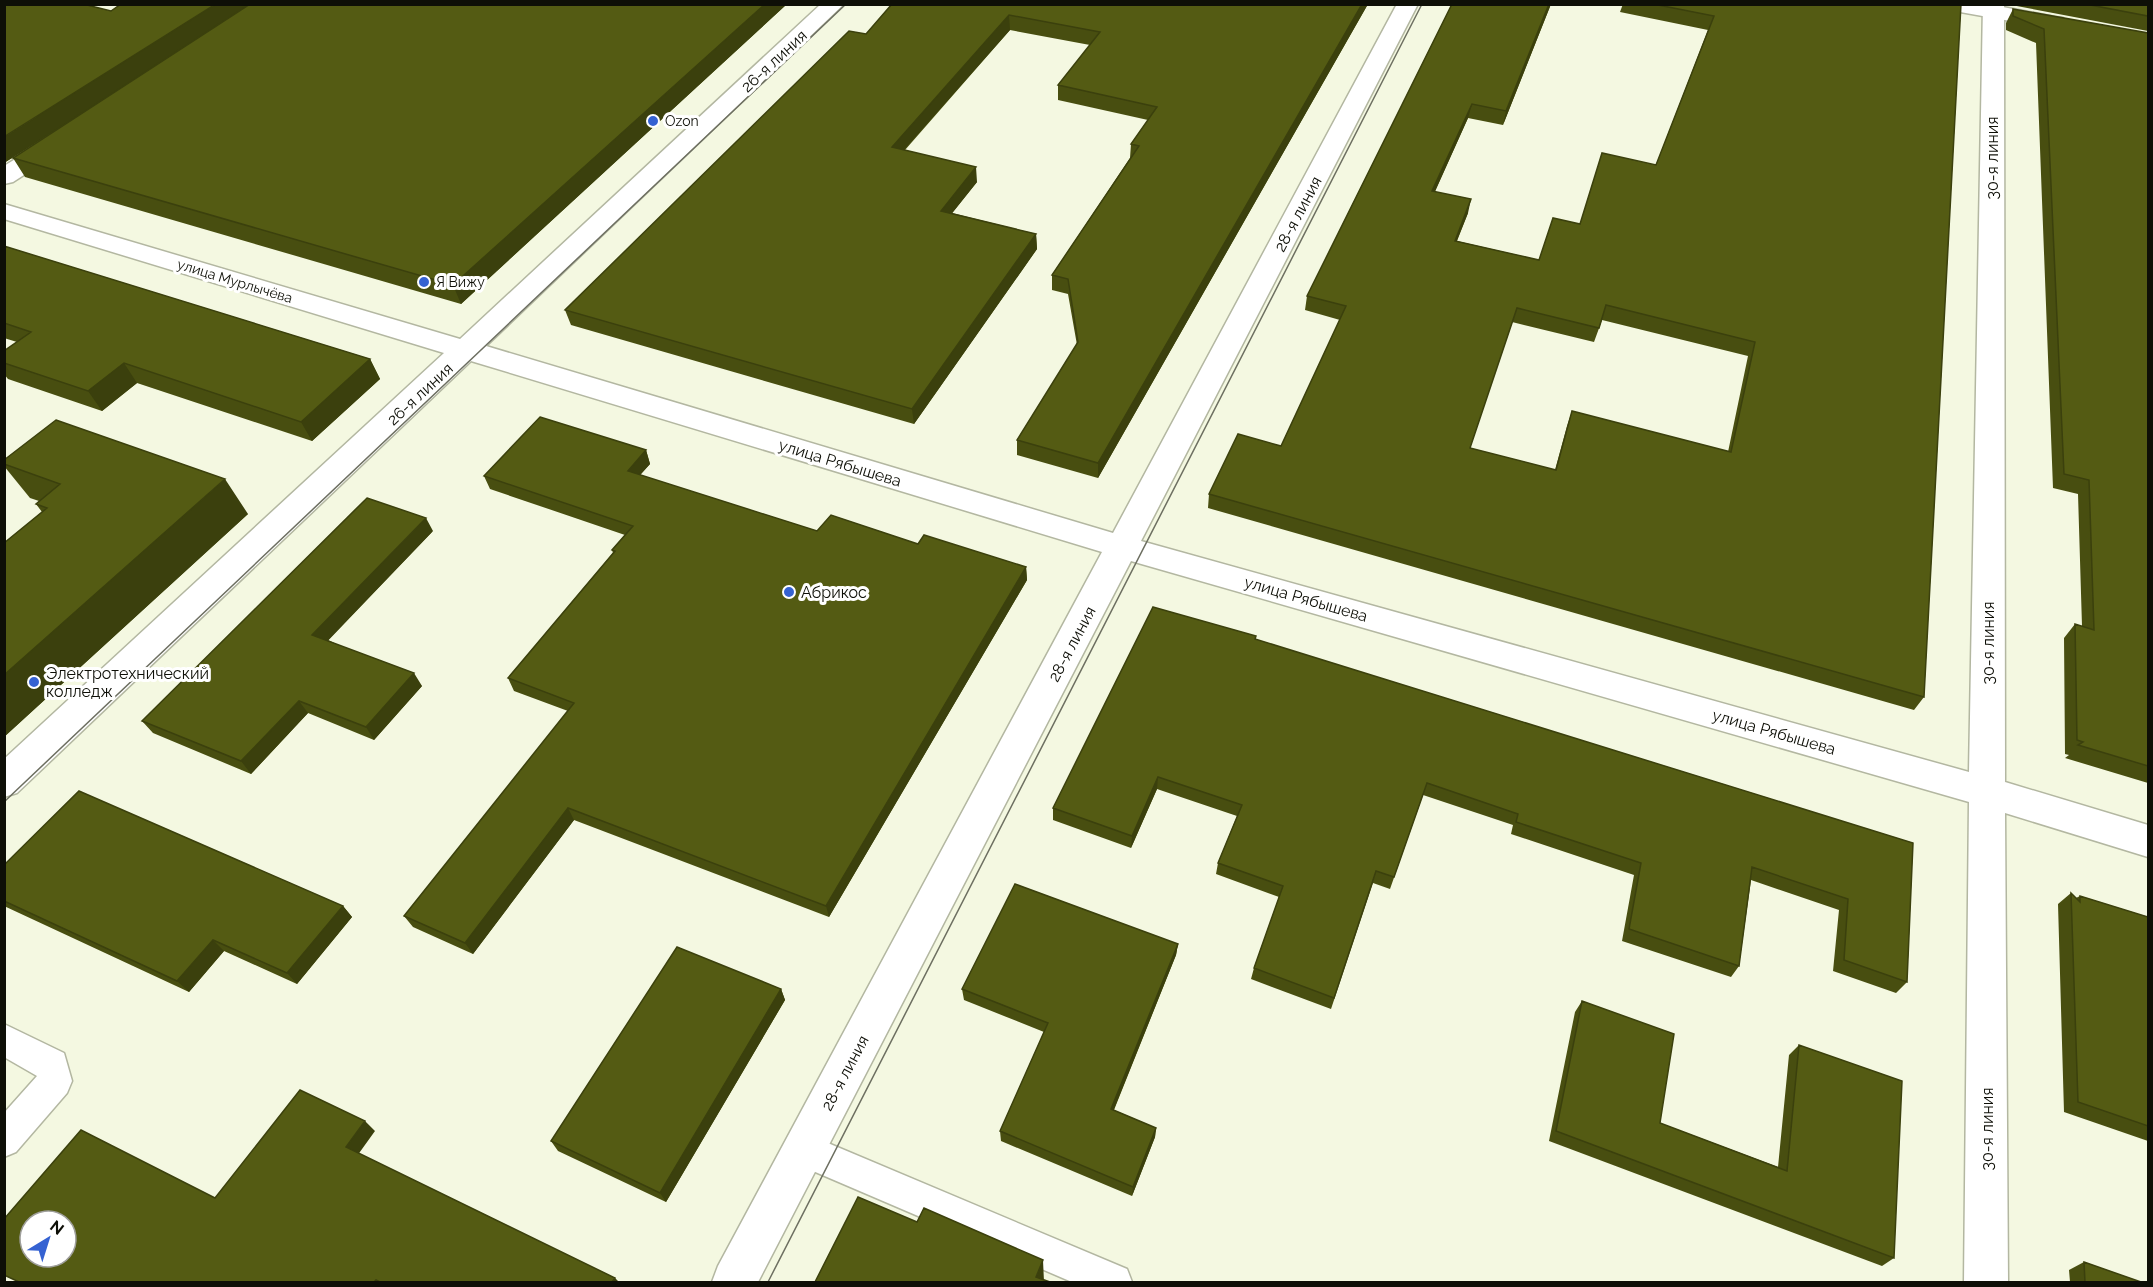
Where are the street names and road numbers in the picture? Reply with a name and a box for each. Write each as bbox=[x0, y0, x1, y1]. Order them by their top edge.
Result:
street label: 26-я линия bbox=[737, 26, 811, 96]
street label: 30-я линия bbox=[1983, 116, 2002, 200]
street label: 28-я линия bbox=[1270, 173, 1326, 255]
street label: улица Мурлычёва bbox=[175, 256, 295, 306]
street label: 26-я линия bbox=[383, 359, 457, 429]
street label: улица Рябышева bbox=[776, 435, 904, 491]
street label: улица Рябышева bbox=[1242, 572, 1370, 626]
street label: 30-я линия bbox=[1979, 601, 1998, 685]
street label: 28-я линия bbox=[1044, 603, 1100, 685]
street label: улица Рябышева bbox=[1710, 705, 1838, 759]
street label: 28-я линия bbox=[817, 1032, 873, 1114]
street label: 30-я линия bbox=[1978, 1087, 1997, 1171]

